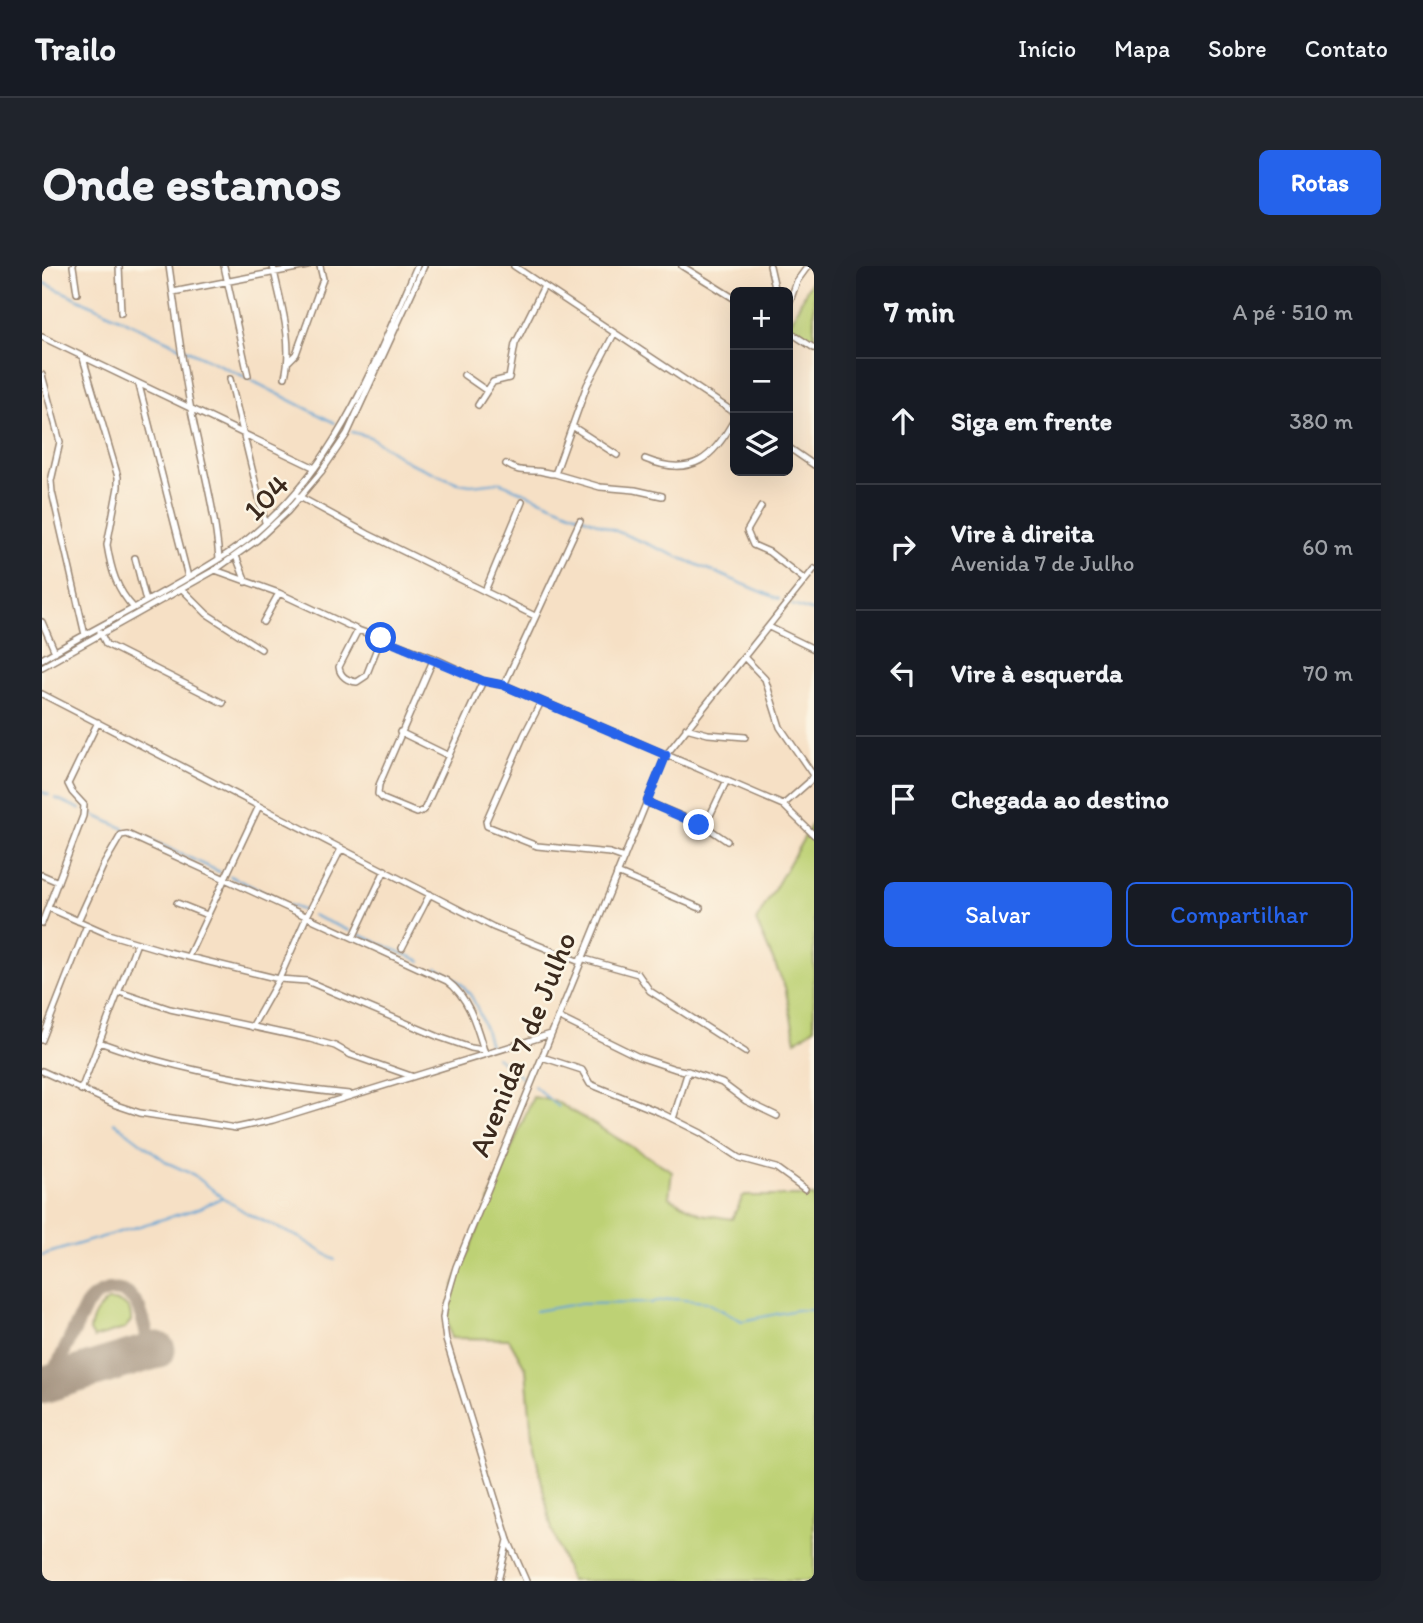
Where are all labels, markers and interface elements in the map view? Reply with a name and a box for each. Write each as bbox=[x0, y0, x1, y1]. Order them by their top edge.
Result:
text: Trailo bbox=[35, 29, 116, 68]
text: Início bbox=[1018, 34, 1076, 63]
text: Mapa bbox=[1114, 34, 1170, 63]
text: Sobre bbox=[1208, 34, 1267, 63]
text: Contato bbox=[1305, 34, 1388, 63]
button: Rotas bbox=[1259, 150, 1381, 215]
text: Onde estamos bbox=[42, 153, 342, 212]
map controls bbox=[730, 287, 793, 476]
button: + bbox=[730, 287, 793, 350]
text: 7 min bbox=[884, 293, 955, 330]
text: A pé · 510 m bbox=[1233, 298, 1353, 326]
button: − bbox=[730, 350, 793, 413]
icon: ahead bbox=[884, 402, 922, 440]
text: Siga em frente bbox=[951, 405, 1112, 437]
text: 380 m bbox=[1289, 407, 1353, 435]
button: layers bbox=[730, 413, 793, 476]
street label: 104 bbox=[235, 466, 297, 528]
text: Vire à direita bbox=[951, 517, 1094, 549]
icon: right bbox=[884, 528, 922, 566]
text: 60 m bbox=[1302, 533, 1353, 561]
text: Avenida 7 de Julho bbox=[951, 549, 1134, 577]
route start bbox=[365, 622, 396, 653]
icon: left bbox=[884, 654, 922, 692]
text: Vire à esquerda bbox=[951, 657, 1123, 689]
text: 70 m bbox=[1303, 659, 1353, 687]
icon: arrive bbox=[884, 780, 922, 818]
text: Chegada ao destino bbox=[951, 783, 1169, 815]
route end bbox=[683, 809, 714, 840]
button: Salvar bbox=[884, 882, 1112, 947]
button: Compartilhar bbox=[1126, 882, 1353, 947]
street label: Avenida 7 de Julho bbox=[460, 926, 584, 1162]

